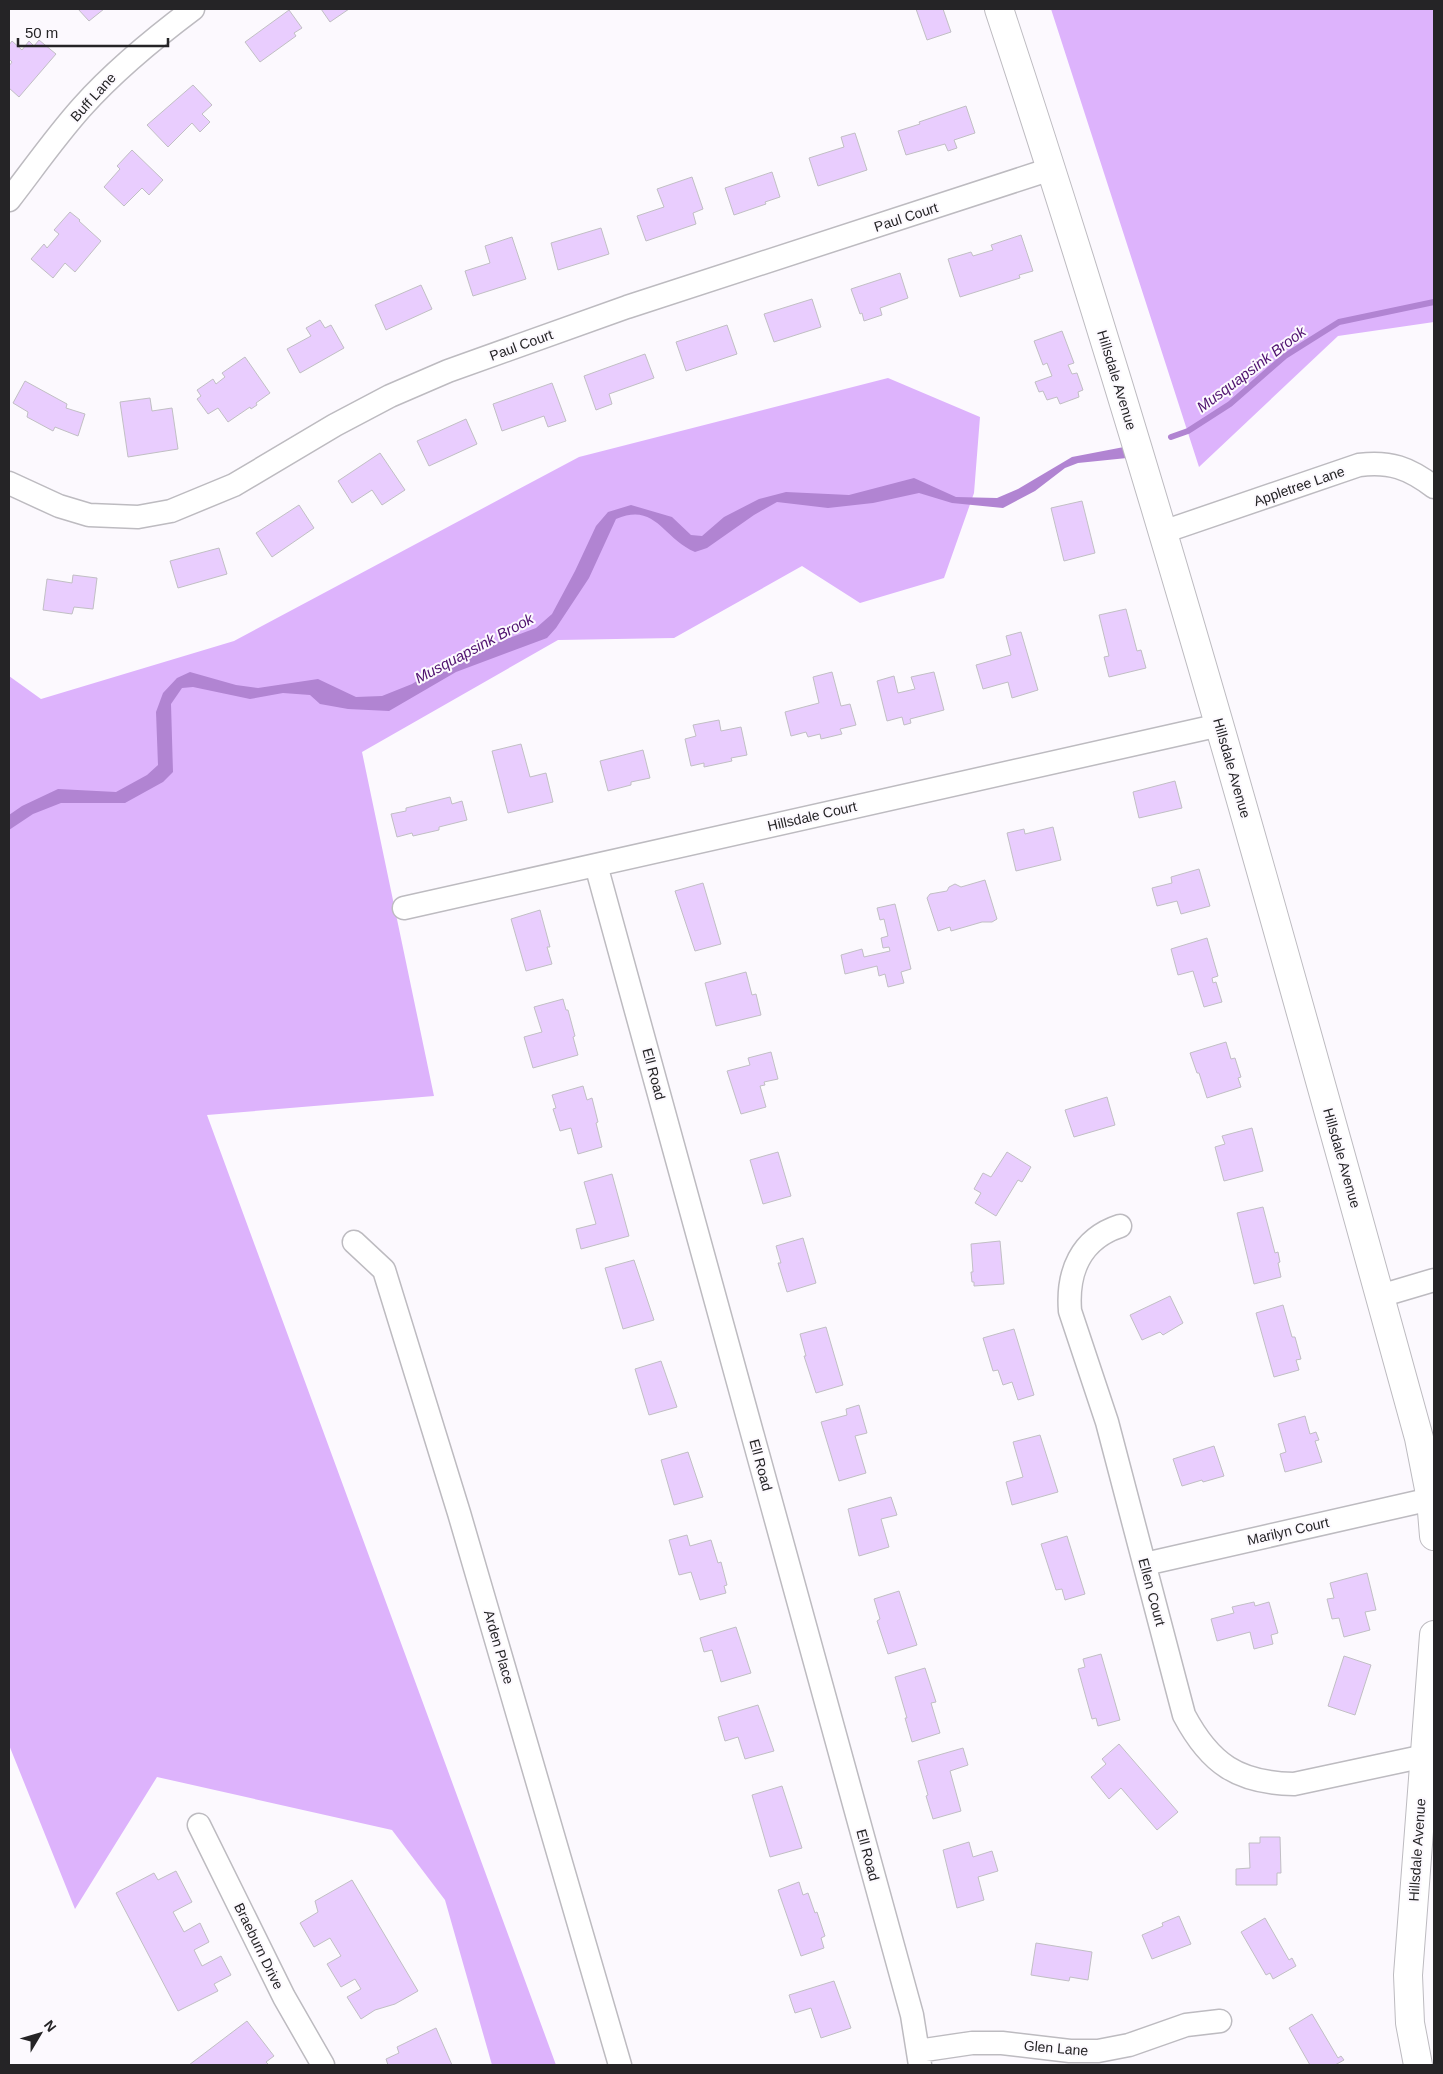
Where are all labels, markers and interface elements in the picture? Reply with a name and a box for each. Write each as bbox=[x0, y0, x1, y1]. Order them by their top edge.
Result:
scale bar bbox=[18, 15, 168, 47]
text: 50 m bbox=[25, 24, 58, 41]
street label: Buff Lane bbox=[67, 69, 119, 125]
street label: Paul Court bbox=[872, 199, 940, 235]
water label: Musquapsink Brook bbox=[1193, 322, 1310, 415]
street label: Paul Court bbox=[487, 326, 555, 364]
street label: Hillsdale Avenue bbox=[1094, 328, 1140, 432]
street label: Appletree Lane bbox=[1251, 463, 1347, 509]
water label: Musquapsink Brook bbox=[412, 609, 537, 686]
street label: Hillsdale Avenue bbox=[1210, 716, 1254, 820]
street label: Hillsdale Court bbox=[766, 798, 858, 834]
street label: Ell Road bbox=[639, 1046, 669, 1102]
street label: Hillsdale Avenue bbox=[1320, 1106, 1364, 1210]
street label: Ell Road bbox=[746, 1437, 776, 1493]
street label: Marilyn Court bbox=[1246, 1514, 1330, 1548]
street label: Ellen Court bbox=[1135, 1556, 1169, 1628]
street label: Arden Place bbox=[481, 1608, 517, 1686]
street label: Hillsdale Avenue bbox=[1405, 1798, 1429, 1902]
street label: Ell Road bbox=[853, 1827, 883, 1883]
street label: Braeburn Drive bbox=[231, 1900, 287, 1992]
north arrow bbox=[15, 2009, 65, 2059]
text: N bbox=[41, 2017, 60, 2035]
street label: Glen Lane bbox=[1023, 2037, 1089, 2059]

